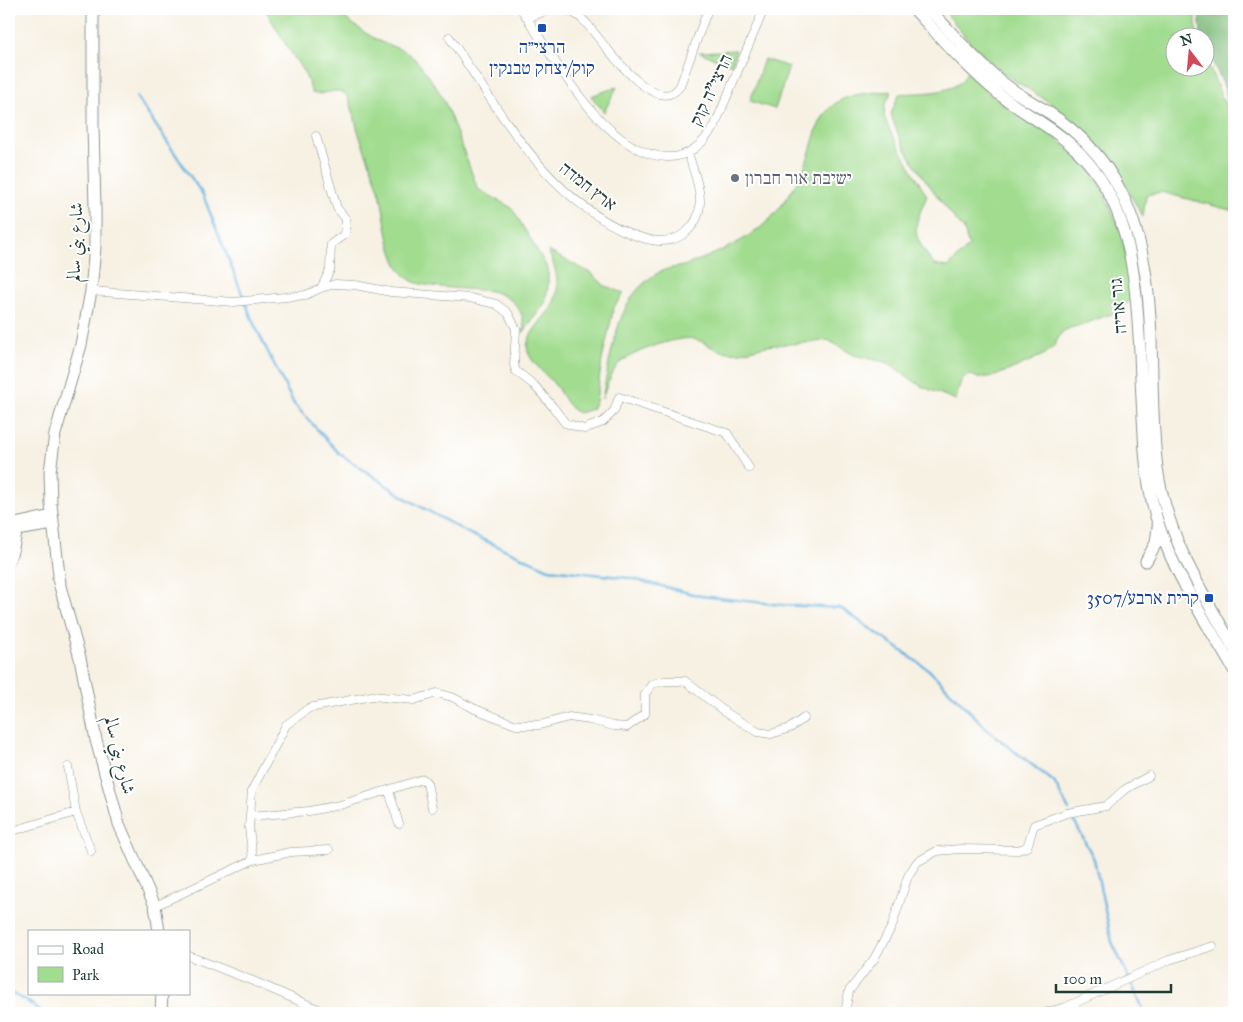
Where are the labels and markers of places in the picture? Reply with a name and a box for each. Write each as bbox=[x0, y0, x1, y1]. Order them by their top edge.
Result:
marker: הרצי״ה קוק/יצחק טבנקין bbox=[536, 22, 548, 34]
place label: הרצי״ה קוק/יצחק טבנקין bbox=[489, 36, 595, 79]
place label: ישיבת אור חברון bbox=[745, 167, 852, 189]
marker: ישיבת אור חברון bbox=[729, 172, 741, 184]
place label: קרית ארבע/3507 bbox=[1087, 587, 1199, 609]
marker: קרית ארבע/3507 bbox=[1203, 592, 1215, 604]

